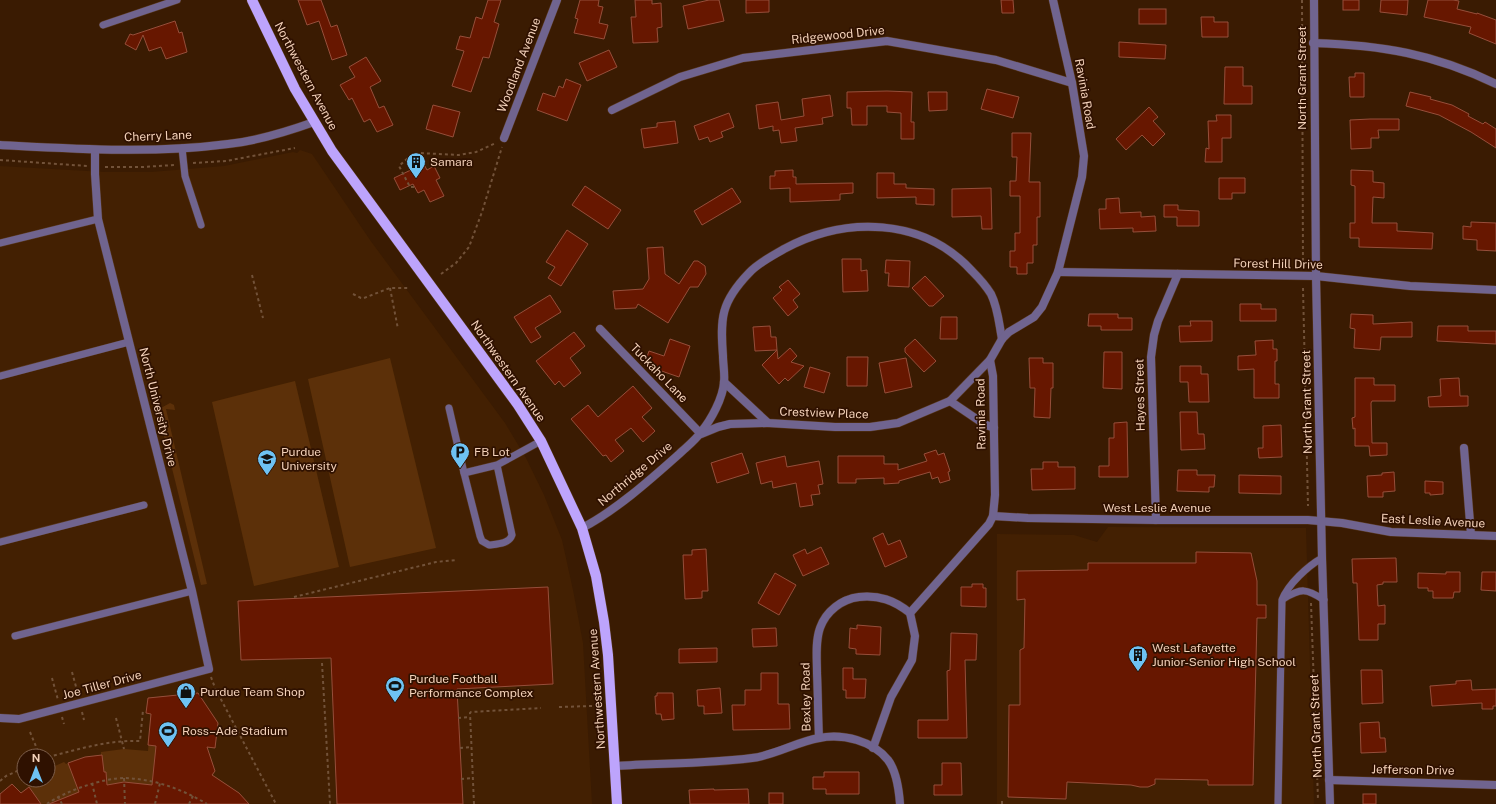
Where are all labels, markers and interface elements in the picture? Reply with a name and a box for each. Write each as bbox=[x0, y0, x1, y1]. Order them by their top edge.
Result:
street label: Woodland Avenue bbox=[495, 16, 544, 114]
street label: Northwestern Avenue bbox=[272, 19, 341, 133]
street label: Ridgewood Drive bbox=[791, 23, 886, 47]
street label: North Grant Street bbox=[1295, 26, 1309, 130]
street label: Ravinia Road bbox=[1072, 58, 1098, 130]
street label: Cherry Lane bbox=[124, 128, 192, 144]
building icon: Samara bbox=[405, 151, 427, 179]
place label: Samara bbox=[430, 155, 473, 169]
street label: Forest Hill Drive bbox=[1233, 256, 1323, 272]
street label: Northwestern Avenue bbox=[468, 318, 548, 425]
street label: Tuckaho Lane bbox=[627, 341, 691, 406]
street label: North University Drive bbox=[136, 346, 180, 468]
street label: North Grant Street bbox=[1299, 350, 1315, 454]
street label: Hayes Street bbox=[1132, 358, 1148, 431]
street label: Ravinia Road bbox=[973, 378, 989, 450]
street label: Crestview Place bbox=[779, 404, 869, 422]
street label: Northridge Drive bbox=[595, 439, 675, 509]
parking icon: FB Lot bbox=[449, 441, 471, 469]
place label: Purdue University bbox=[281, 445, 337, 473]
place label: FB Lot bbox=[474, 445, 510, 459]
school or university icon: Purdue University bbox=[256, 448, 278, 476]
street label: West Leslie Avenue bbox=[1103, 501, 1211, 515]
street label: East Leslie Avenue bbox=[1381, 511, 1486, 531]
street label: Northwestern Avenue bbox=[586, 628, 608, 750]
place label: West Lafayette Junior-Senior High School bbox=[1152, 641, 1296, 669]
building icon: West Lafayette Junior-Senior High School bbox=[1127, 644, 1149, 672]
street label: Bexley Road bbox=[798, 662, 814, 732]
street label: Joe Tiller Drive bbox=[61, 668, 143, 702]
place label: Purdue Football Performance Complex bbox=[409, 672, 534, 700]
street label: North Grant Street bbox=[1307, 673, 1325, 778]
sports icon: Purdue Football Performance Complex bbox=[384, 675, 406, 703]
shop icon: Purdue Team Shop bbox=[175, 681, 197, 709]
place label: Purdue Team Shop bbox=[200, 685, 305, 699]
sports icon: Ross–Ade Stadium bbox=[157, 720, 179, 748]
place label: Ross–Ade Stadium bbox=[182, 724, 287, 738]
north arrow bbox=[16, 748, 56, 788]
text: N bbox=[32, 752, 40, 764]
street label: Jefferson Drive bbox=[1371, 762, 1455, 778]

